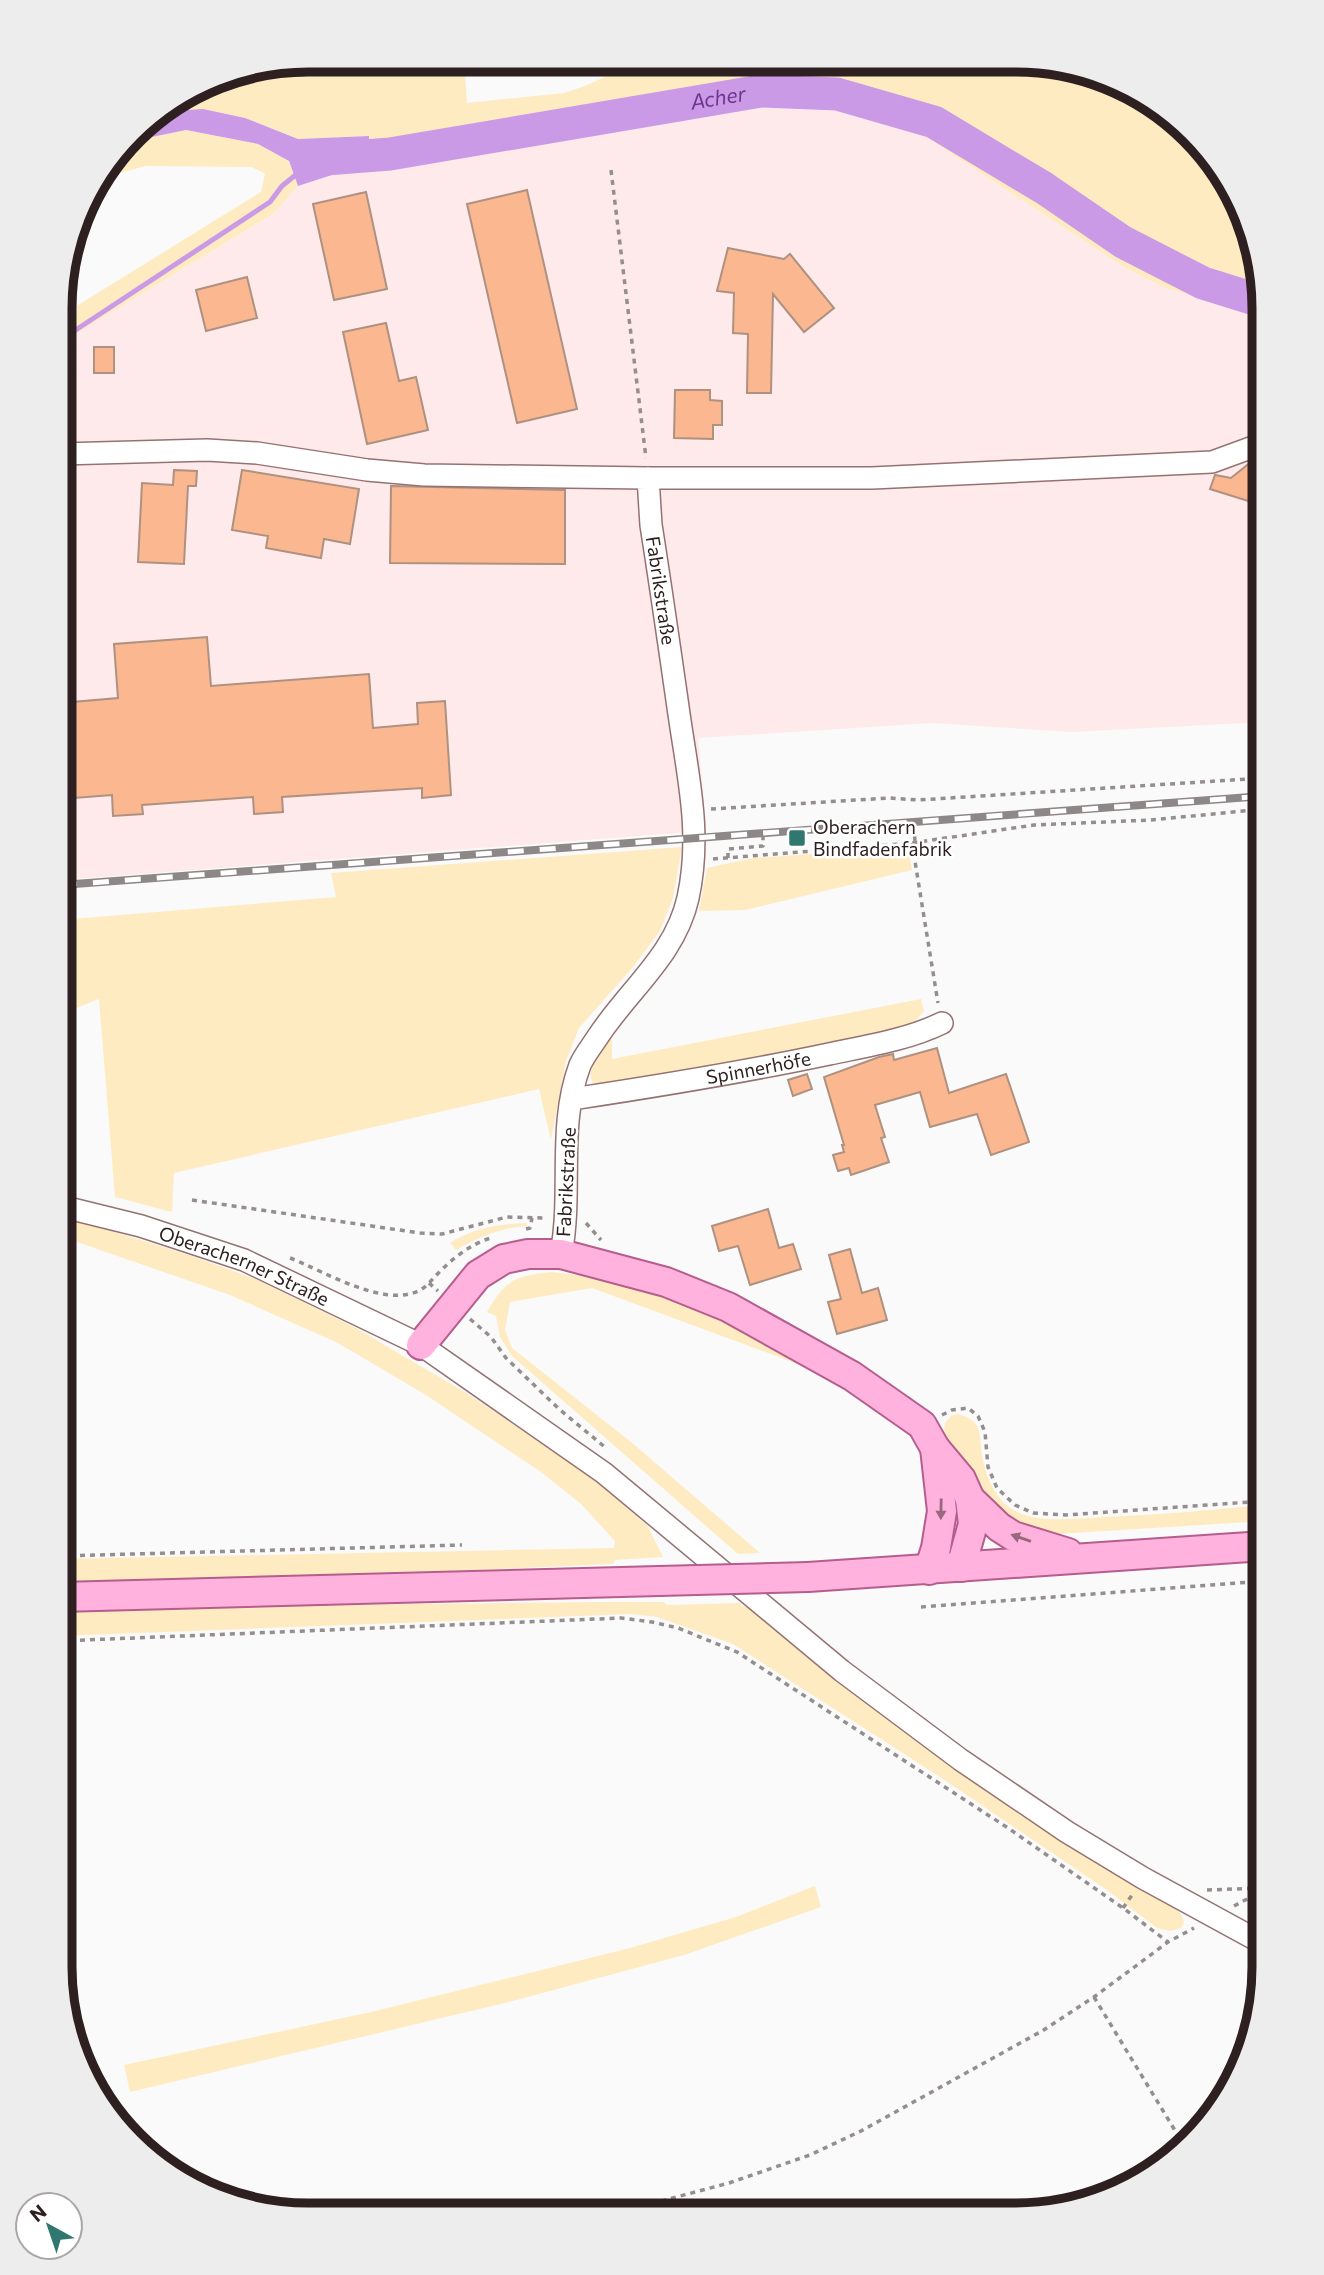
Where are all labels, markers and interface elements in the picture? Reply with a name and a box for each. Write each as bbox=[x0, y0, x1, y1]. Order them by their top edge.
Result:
water label: Acher bbox=[687, 80, 748, 114]
street label: Fabrikstraße bbox=[642, 534, 681, 646]
place label: Oberachern Bindfadenfabrik bbox=[813, 815, 952, 860]
marker: Oberachern Bindfadenfabrik bbox=[787, 828, 807, 848]
street label: Spinnerhöfe bbox=[704, 1046, 813, 1088]
street label: Fabrikstraße bbox=[551, 1127, 580, 1237]
street label: Oberacherner Straße bbox=[156, 1221, 333, 1310]
one-way arrow bbox=[935, 1499, 946, 1521]
one-way arrow bbox=[1011, 1532, 1032, 1543]
north arrow bbox=[14, 2191, 84, 2261]
text: N bbox=[25, 2199, 51, 2226]

